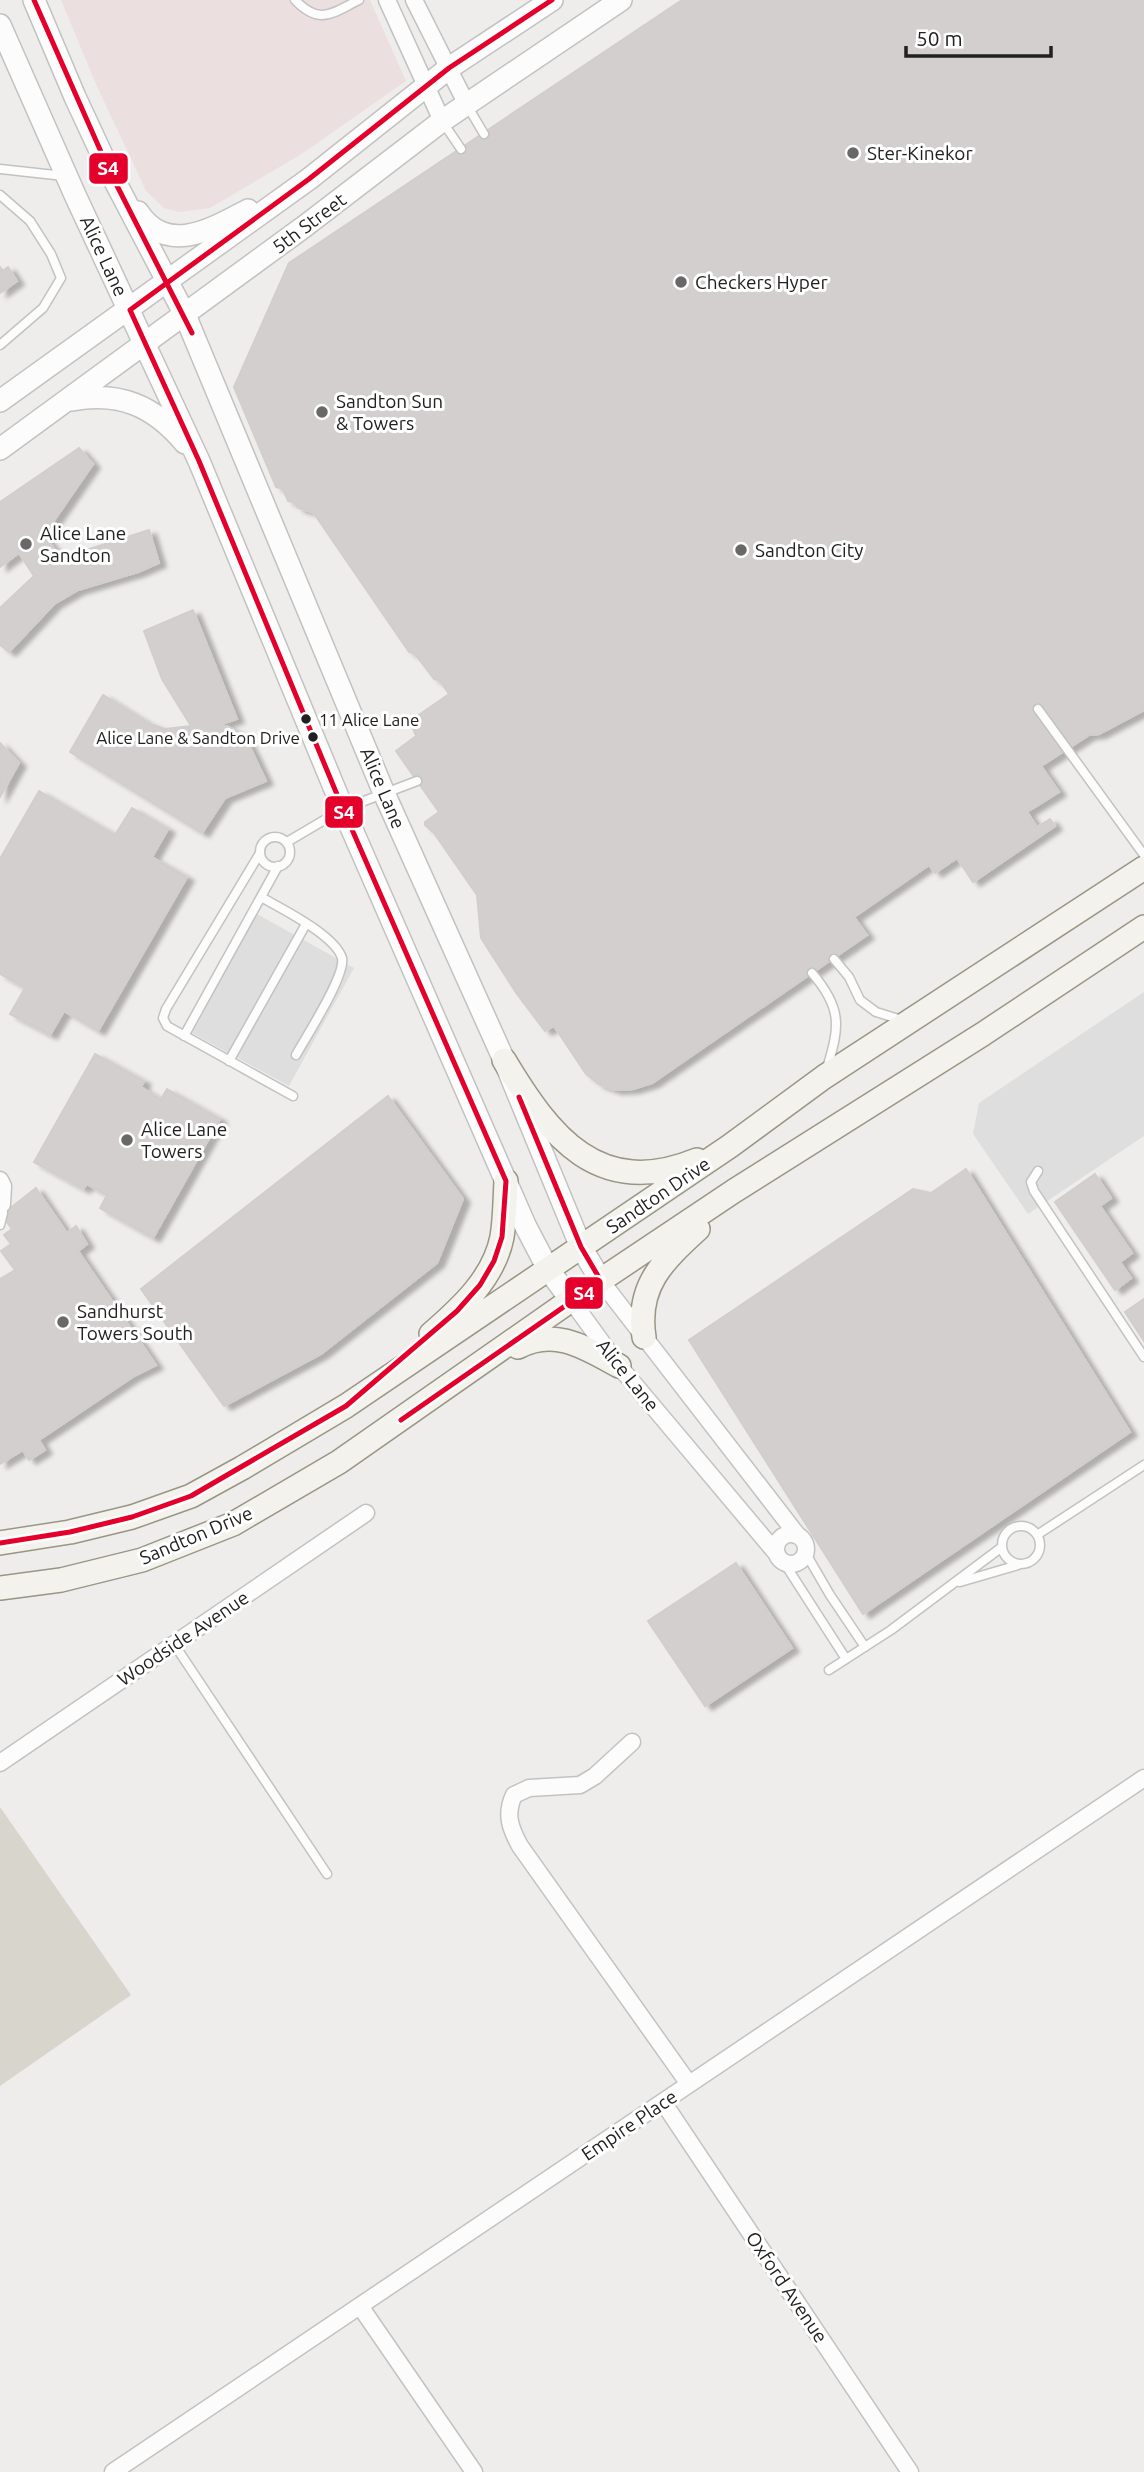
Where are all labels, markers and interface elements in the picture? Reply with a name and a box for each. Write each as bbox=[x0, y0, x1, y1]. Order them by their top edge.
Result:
scale bar bbox=[906, 14, 1051, 58]
text: 50 m bbox=[916, 26, 963, 50]
place label: Ster-Kinekor bbox=[867, 142, 973, 164]
marker: Ster-Kinekor bbox=[845, 145, 861, 161]
line badge: S4 bbox=[88, 152, 129, 185]
text: S4 bbox=[97, 157, 119, 179]
street label: 5th Street bbox=[268, 188, 351, 258]
street label: Alice Lane bbox=[76, 212, 132, 300]
place label: Checkers Hyper bbox=[695, 271, 828, 293]
marker: Checkers Hyper bbox=[673, 274, 689, 290]
place label: Sandton Sun & Towers bbox=[336, 390, 443, 434]
marker: Sandton Sun & Towers bbox=[314, 404, 330, 420]
place label: Alice Lane Sandton bbox=[40, 522, 126, 566]
marker: Alice Lane Sandton bbox=[18, 536, 34, 552]
place label: Sandton City bbox=[755, 539, 863, 561]
marker: Sandton City bbox=[733, 542, 749, 558]
place label: 11 Alice Lane bbox=[319, 710, 419, 729]
marker: 11 Alice Lane bbox=[299, 712, 313, 726]
place label: Alice Lane & Sandton Drive bbox=[96, 728, 300, 747]
marker: Alice Lane & Sandton Drive bbox=[306, 730, 320, 744]
street label: Alice Lane bbox=[356, 744, 410, 832]
line badge: S4 bbox=[324, 795, 364, 829]
text: S4 bbox=[333, 801, 355, 823]
place label: Alice Lane Towers bbox=[141, 1118, 227, 1162]
marker: Alice Lane Towers bbox=[119, 1132, 135, 1148]
street label: Sandton Drive bbox=[602, 1152, 714, 1238]
line badge: S4 bbox=[564, 1276, 604, 1310]
text: S4 bbox=[573, 1282, 595, 1304]
place label: Sandhurst Towers South bbox=[77, 1300, 193, 1344]
marker: Sandhurst Towers South bbox=[55, 1314, 71, 1330]
street label: Alice Lane bbox=[592, 1335, 664, 1415]
street label: Sandton Drive bbox=[136, 1501, 256, 1569]
street label: Woodside Avenue bbox=[113, 1586, 253, 1690]
street label: Empire Place bbox=[577, 2085, 681, 2165]
street label: Oxford Avenue bbox=[742, 2227, 832, 2347]

